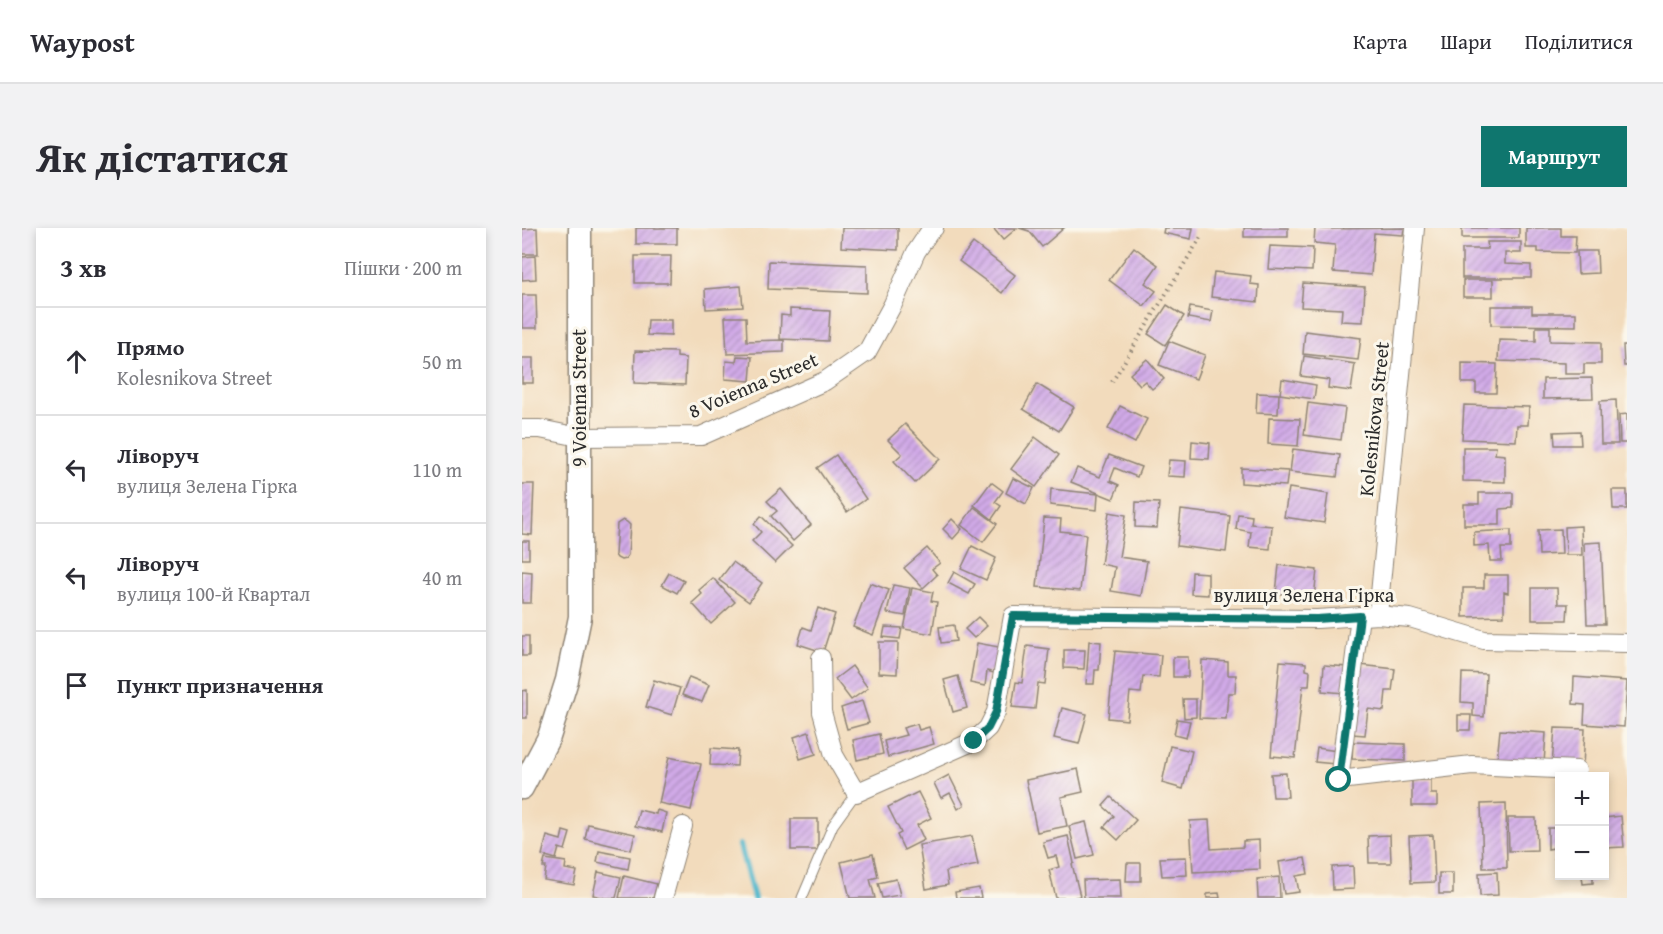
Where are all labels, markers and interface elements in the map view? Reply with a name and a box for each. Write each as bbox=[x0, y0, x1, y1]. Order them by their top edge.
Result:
text: Waypost bbox=[30, 21, 135, 62]
text: Карта bbox=[1353, 26, 1407, 57]
text: Шари bbox=[1440, 26, 1492, 57]
text: Поділитися bbox=[1525, 26, 1633, 57]
text: Як дістатися bbox=[36, 126, 288, 187]
button: Маршрут bbox=[1481, 126, 1627, 187]
text: 3 хв bbox=[60, 248, 107, 287]
text: Пішки · 200 m bbox=[344, 253, 462, 282]
street label: 9 Voienna Street bbox=[564, 329, 593, 467]
text: Прямо bbox=[117, 331, 184, 363]
street label: Kolesnikova Street bbox=[1351, 340, 1396, 498]
street label: 8 Voienna Street bbox=[684, 344, 822, 425]
icon: ahead bbox=[60, 345, 93, 378]
text: 50 m bbox=[422, 347, 462, 376]
text: Kolesnikova Street bbox=[117, 363, 272, 392]
text: Ліворуч bbox=[117, 439, 199, 471]
icon: left bbox=[60, 453, 93, 486]
text: 110 m bbox=[412, 455, 462, 484]
text: вулиця Зелена Гірка bbox=[117, 471, 298, 500]
text: Ліворуч bbox=[117, 547, 199, 579]
icon: left bbox=[60, 561, 93, 594]
text: 40 m bbox=[422, 563, 462, 592]
text: вулиця 100-й Квартал bbox=[117, 579, 310, 608]
street label: вулиця Зелена Гірка bbox=[1214, 580, 1395, 609]
icon: arrive bbox=[60, 669, 93, 702]
text: Пункт призначення bbox=[117, 669, 323, 701]
route end bbox=[960, 727, 986, 753]
route start bbox=[1325, 766, 1351, 792]
map controls bbox=[1555, 772, 1609, 880]
button: + bbox=[1555, 772, 1609, 826]
button: − bbox=[1555, 826, 1609, 880]

